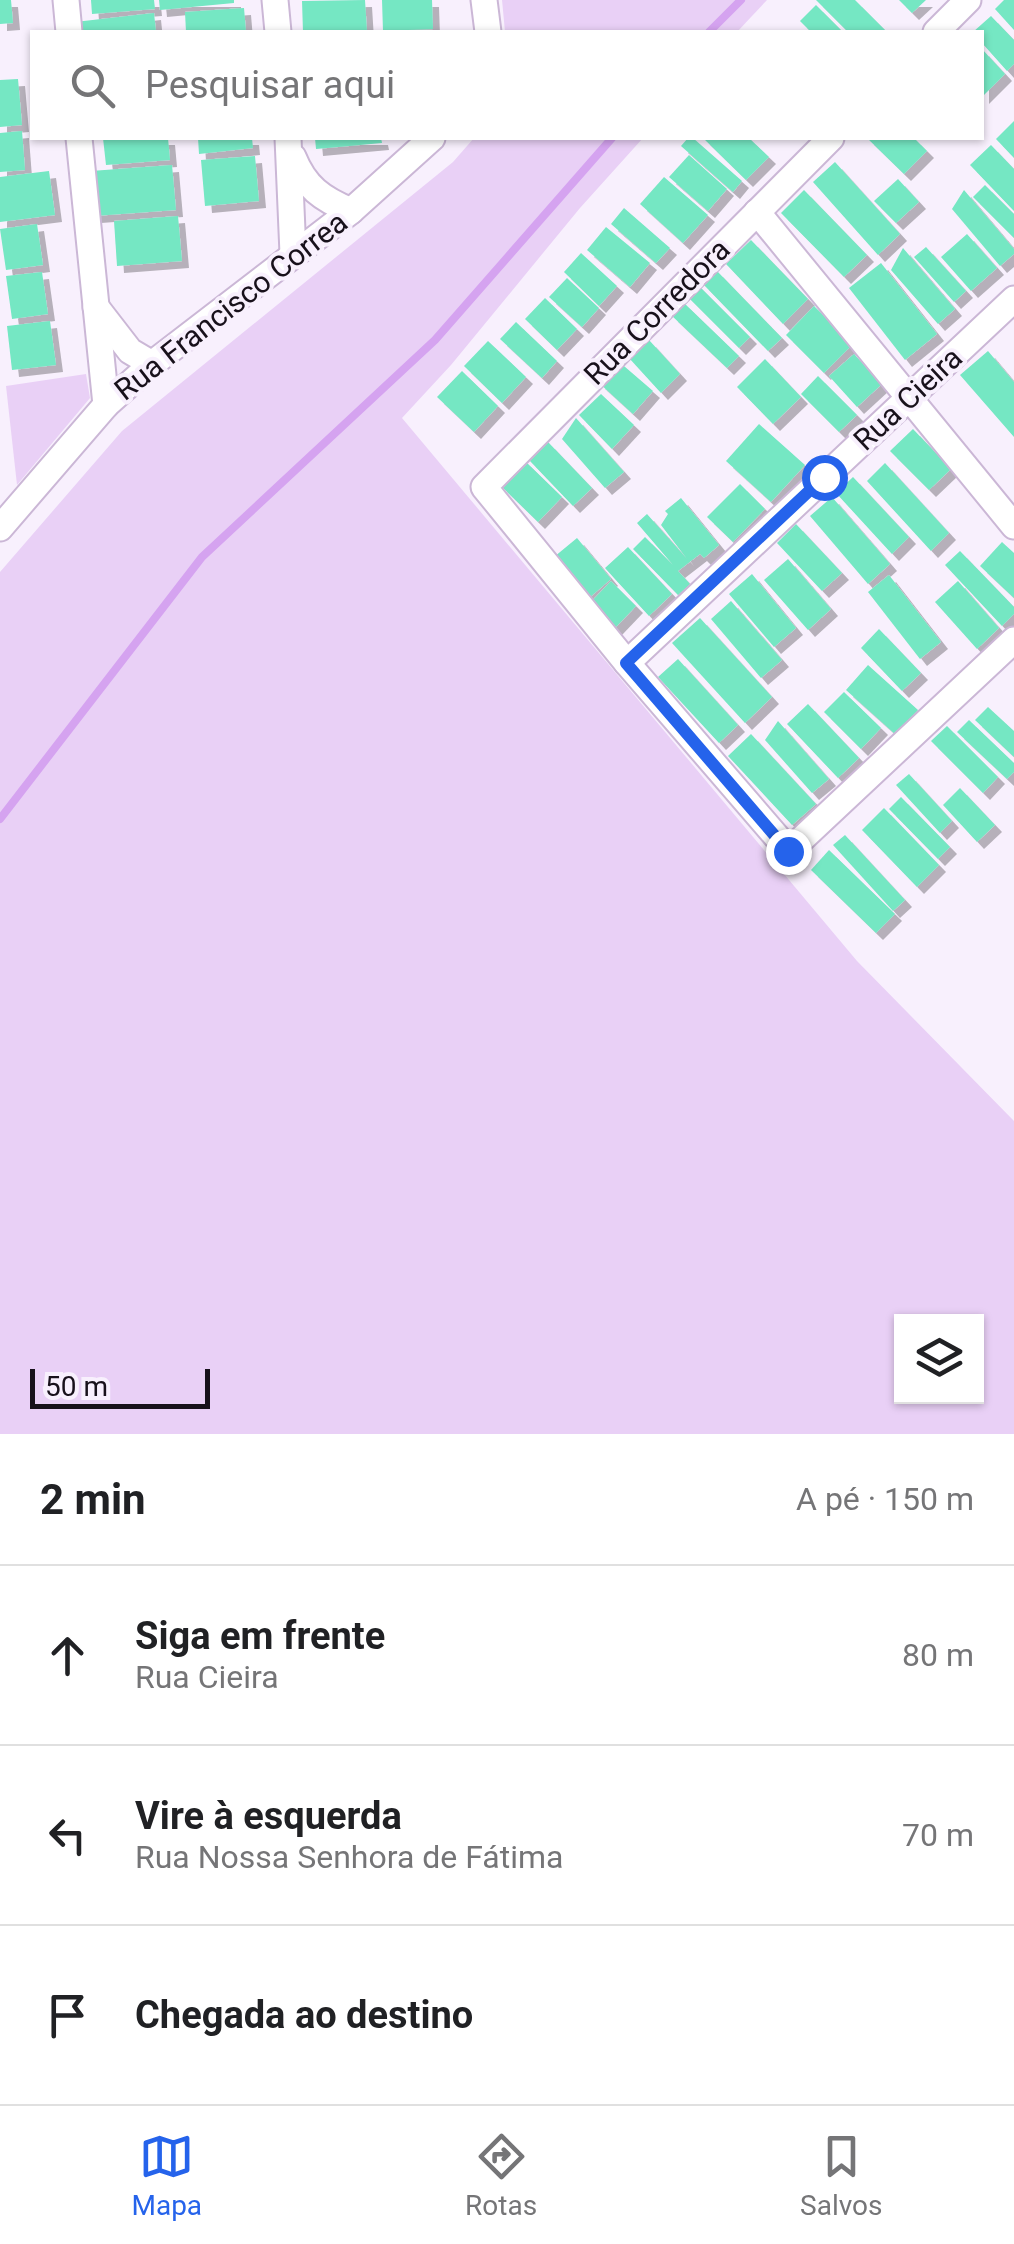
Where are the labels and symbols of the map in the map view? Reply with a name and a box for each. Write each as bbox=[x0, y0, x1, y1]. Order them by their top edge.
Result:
street label: Rua Francisco Correa bbox=[108, 204, 354, 407]
street label: Rua Corredora bbox=[577, 232, 737, 392]
street label: Rua Cieira bbox=[846, 340, 969, 457]
route start bbox=[802, 455, 848, 501]
route end bbox=[766, 829, 812, 875]
scale bar bbox=[30, 1364, 210, 1408]

